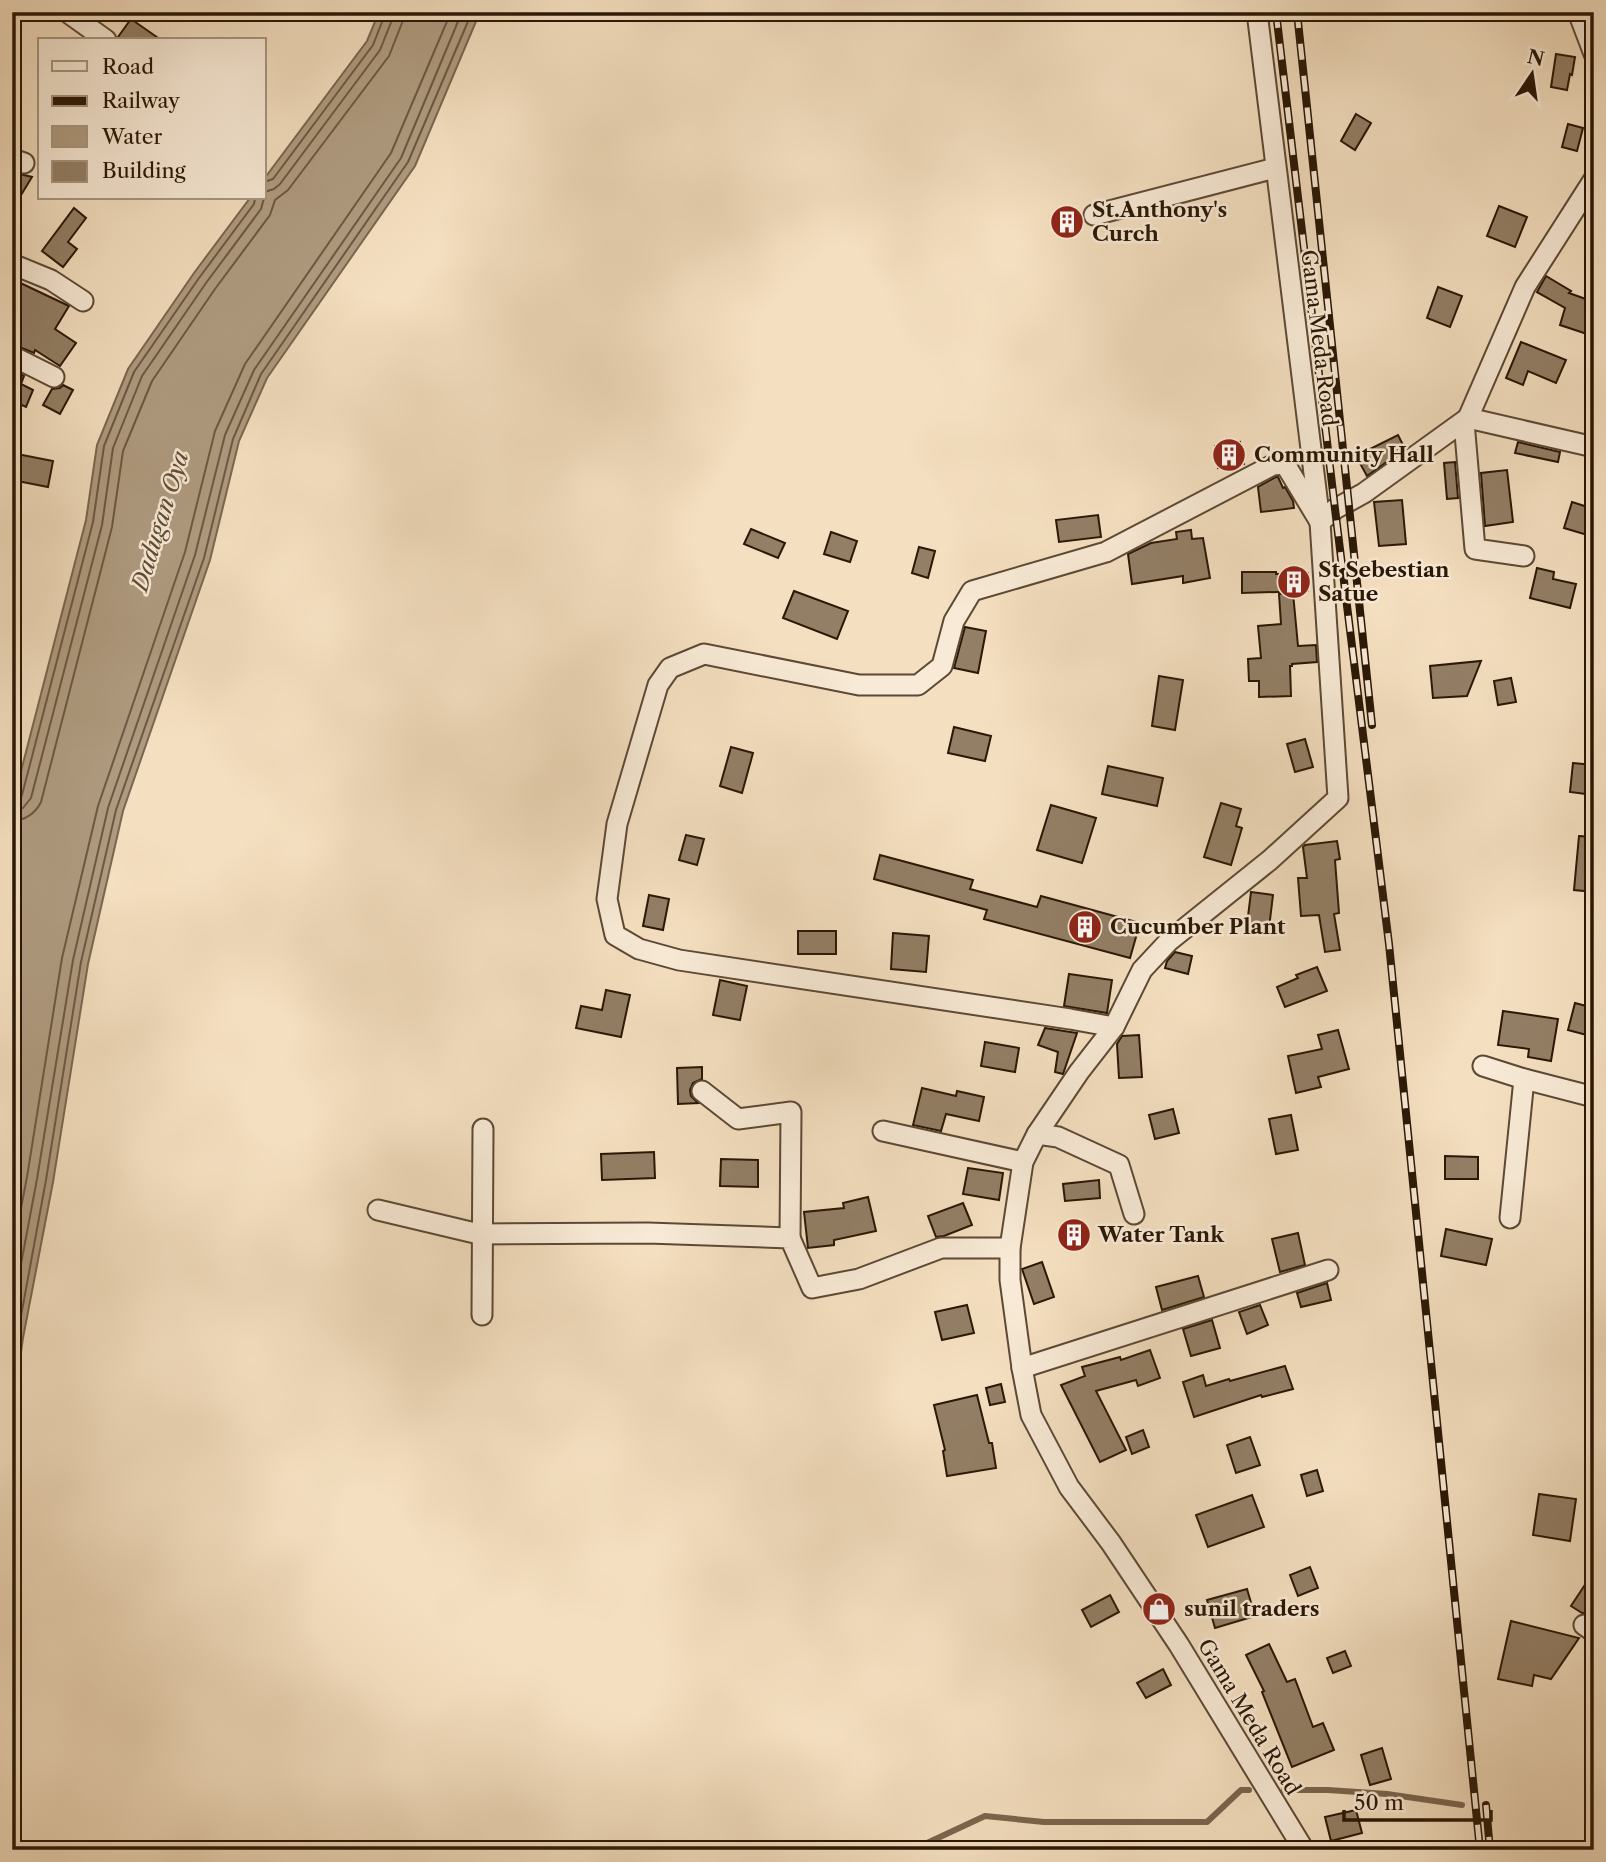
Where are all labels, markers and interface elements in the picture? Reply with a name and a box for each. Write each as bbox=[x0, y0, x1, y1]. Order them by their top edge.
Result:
legend bbox=[38, 38, 266, 200]
north arrow bbox=[1498, 38, 1568, 108]
text: N bbox=[1525, 45, 1546, 71]
text: Road bbox=[102, 54, 154, 79]
text: Railway bbox=[102, 88, 180, 113]
text: Water bbox=[101, 124, 162, 149]
text: Building bbox=[102, 158, 187, 183]
place label: St.Anthony's Curch bbox=[1092, 197, 1227, 246]
building icon: St.Anthony's Curch bbox=[1048, 203, 1086, 241]
street label: Gama Meda Road bbox=[1296, 248, 1343, 428]
building icon: Community Hall bbox=[1210, 436, 1248, 474]
place label: Community Hall bbox=[1254, 442, 1434, 467]
water label: Dadugan Oya bbox=[125, 447, 195, 596]
place label: St Sebestian Satue bbox=[1318, 557, 1450, 606]
building icon: St Sebestian Satue bbox=[1275, 563, 1313, 601]
building icon: Cucumber Plant bbox=[1066, 908, 1104, 946]
place label: Cucumber Plant bbox=[1110, 914, 1286, 939]
building icon: Water Tank bbox=[1055, 1216, 1093, 1254]
place label: Water Tank bbox=[1097, 1222, 1225, 1247]
shop icon: sunil traders bbox=[1140, 1590, 1178, 1628]
place label: sunil traders bbox=[1184, 1596, 1319, 1621]
street label: Gama Meda Road bbox=[1193, 1634, 1306, 1799]
scale bar bbox=[1344, 1778, 1490, 1822]
text: 50 m bbox=[1354, 1790, 1404, 1815]

